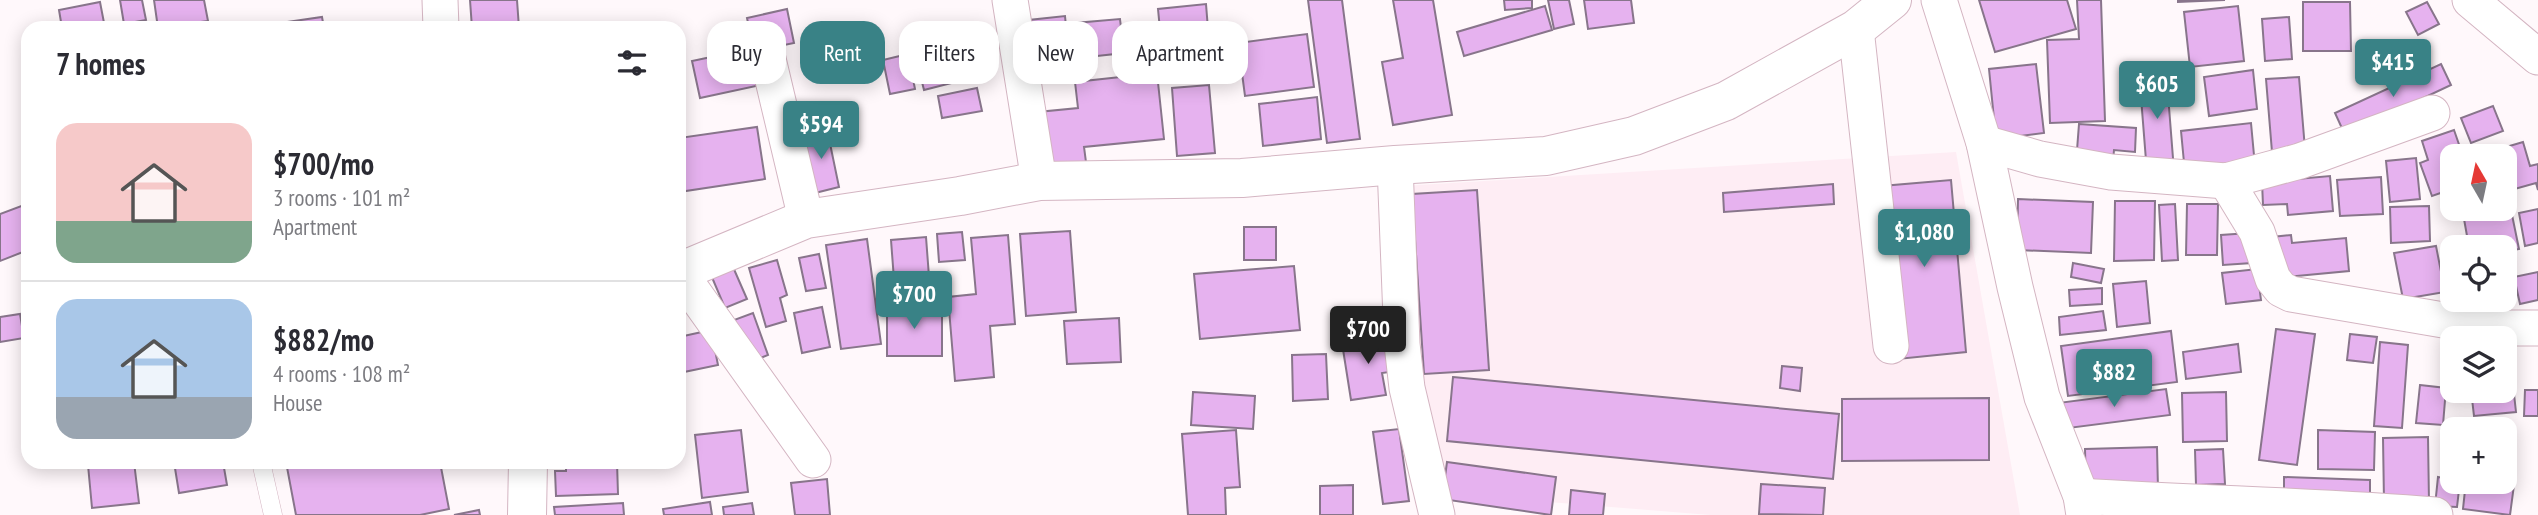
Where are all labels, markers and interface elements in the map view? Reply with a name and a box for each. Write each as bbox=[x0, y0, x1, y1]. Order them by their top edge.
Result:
chip: Buy bbox=[707, 21, 786, 84]
chip: Rent bbox=[800, 21, 885, 84]
chip: Filters bbox=[899, 21, 999, 84]
chip: New bbox=[1013, 21, 1098, 84]
chip: Apartment bbox=[1112, 21, 1248, 84]
pin: $415 bbox=[2352, 40, 2434, 99]
text: 7 homes bbox=[56, 44, 145, 83]
icon: filters bbox=[613, 44, 651, 82]
text: $415 bbox=[2371, 47, 2415, 76]
pin: $605 bbox=[2116, 61, 2198, 121]
text: $605 bbox=[2135, 69, 2179, 98]
pin: $594 bbox=[780, 102, 862, 161]
text: $594 bbox=[799, 109, 843, 138]
text: $700/mo bbox=[273, 144, 374, 183]
north arrow bbox=[2440, 144, 2516, 220]
map controls bbox=[2440, 144, 2517, 494]
icon: home bbox=[112, 151, 196, 235]
text: 3 rooms · 101 m² bbox=[273, 183, 410, 212]
pin: $1,080 bbox=[1867, 210, 1981, 269]
text: Apartment bbox=[273, 212, 357, 241]
text: $1,080 bbox=[1894, 217, 1954, 246]
button: locate bbox=[2440, 235, 2517, 312]
pin: $700 bbox=[873, 272, 955, 331]
text: $700 bbox=[892, 279, 936, 308]
pin: $700 bbox=[1327, 306, 1409, 366]
text: $700 bbox=[1346, 314, 1390, 343]
text: $882/mo bbox=[273, 320, 374, 359]
button: layers bbox=[2440, 326, 2517, 403]
icon: home bbox=[112, 327, 196, 411]
pin: $882 bbox=[2073, 350, 2155, 409]
text: $882 bbox=[2092, 357, 2136, 386]
text: 4 rooms · 108 m² bbox=[273, 359, 410, 388]
text: House bbox=[273, 388, 323, 417]
button: + bbox=[2440, 417, 2517, 494]

